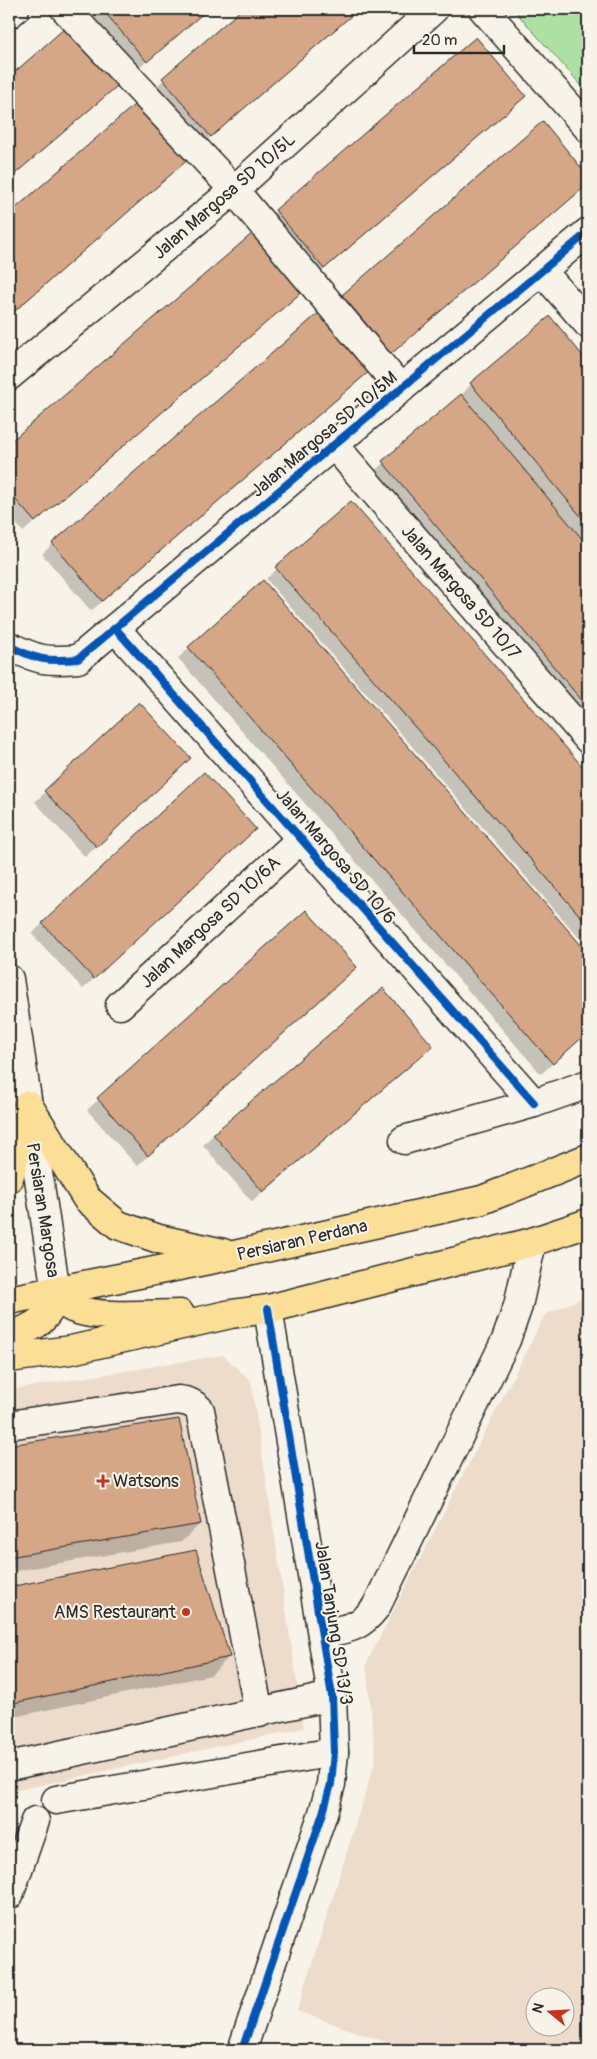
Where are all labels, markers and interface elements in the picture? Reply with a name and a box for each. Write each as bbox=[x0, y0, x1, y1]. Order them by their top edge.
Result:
scale bar bbox=[414, 22, 504, 54]
text: 20 m bbox=[422, 31, 457, 50]
street label: Jalan Margosa SD 10/5L bbox=[148, 128, 300, 265]
street label: Jalan Margosa SD 10/5M bbox=[246, 366, 402, 502]
street label: Jalan Margosa SD 10/7 bbox=[396, 520, 526, 665]
street label: Jalan Margosa SD 10/6 bbox=[271, 784, 401, 929]
street label: Jalan Margosa SD 10/6A bbox=[135, 851, 286, 993]
street label: Persiaran Margosa bbox=[21, 1141, 65, 1279]
street label: Persiaran Perdana bbox=[235, 1214, 370, 1267]
place label: Watsons bbox=[113, 1470, 179, 1493]
marker: Watsons bbox=[97, 1475, 109, 1487]
street label: Jalan Tanjung SD 13/3 bbox=[309, 1540, 358, 1707]
place label: AMS Restaurant bbox=[54, 1601, 177, 1624]
marker: AMS Restaurant bbox=[180, 1606, 192, 1618]
north arrow bbox=[524, 1986, 574, 2036]
text: N bbox=[529, 2001, 548, 2015]

